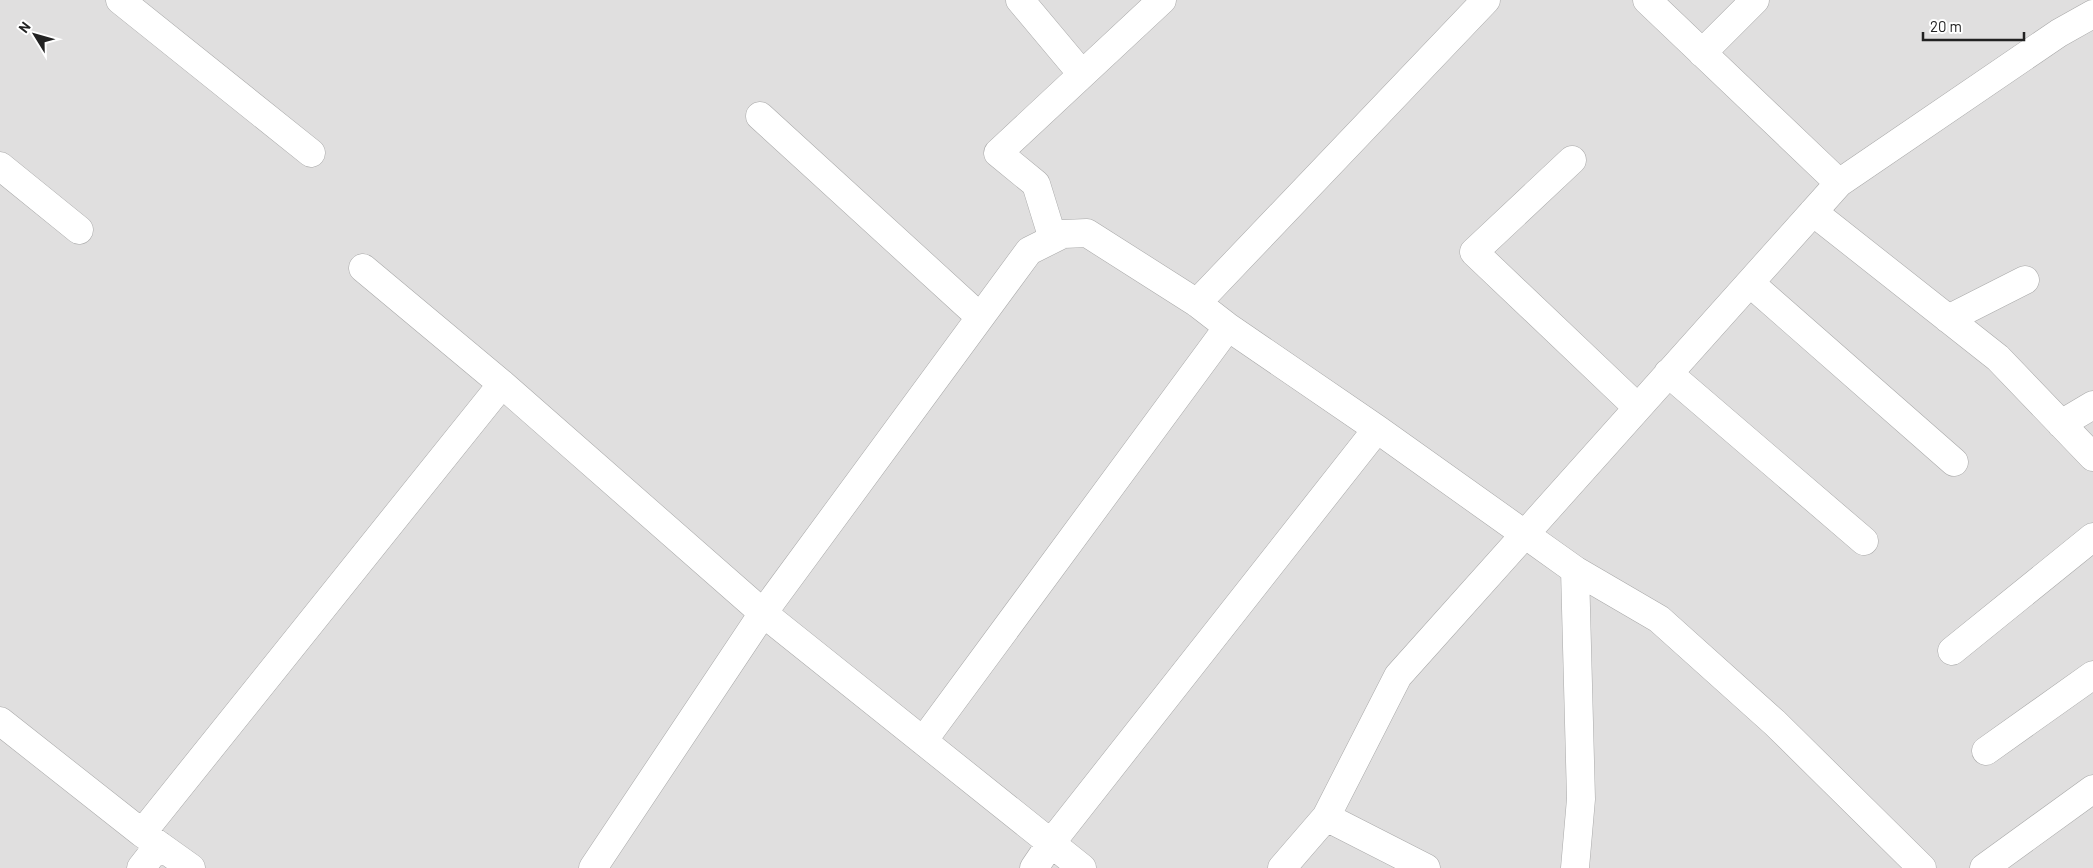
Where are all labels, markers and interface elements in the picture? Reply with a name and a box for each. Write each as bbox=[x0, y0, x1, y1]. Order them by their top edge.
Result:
north arrow bbox=[10, 10, 60, 60]
scale bar bbox=[1923, 10, 2024, 42]
text: 20 m bbox=[1930, 17, 1962, 35]
text: N bbox=[15, 18, 34, 36]

